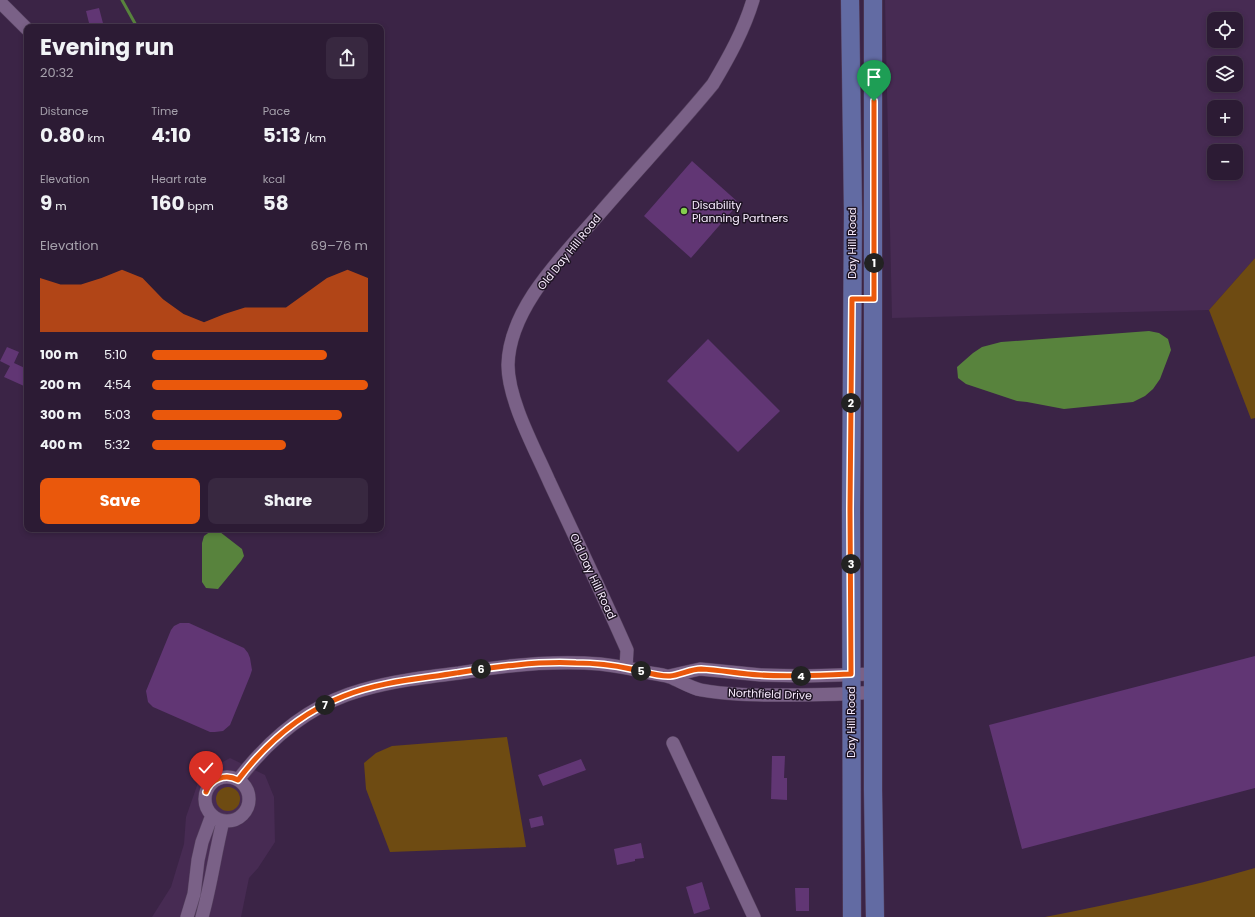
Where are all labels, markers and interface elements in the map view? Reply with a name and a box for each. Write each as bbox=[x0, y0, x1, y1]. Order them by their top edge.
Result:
map controls bbox=[1207, 12, 1243, 180]
button: locate bbox=[1207, 12, 1243, 48]
text: Evening run bbox=[40, 32, 174, 63]
button: share bbox=[326, 37, 368, 79]
button: layers bbox=[1207, 56, 1243, 92]
pin bbox=[857, 60, 891, 101]
text: 20:32 bbox=[40, 63, 74, 82]
icon: arrive bbox=[863, 66, 885, 88]
button: + bbox=[1207, 100, 1243, 136]
text: Distance bbox=[40, 103, 88, 119]
text: Time bbox=[151, 103, 178, 119]
text: Pace bbox=[263, 103, 290, 119]
text: 0.80 bbox=[40, 121, 85, 149]
text: 4:10 bbox=[151, 121, 191, 149]
text: 5:13 bbox=[263, 121, 301, 149]
text: km bbox=[85, 130, 105, 146]
text: /km bbox=[301, 130, 326, 146]
button: − bbox=[1207, 144, 1243, 180]
text: Elevation bbox=[40, 171, 90, 187]
text: Heart rate bbox=[151, 171, 207, 187]
text: kcal bbox=[263, 171, 285, 187]
text: 9 bbox=[40, 189, 52, 217]
text: 160 bbox=[151, 189, 185, 217]
text: 58 bbox=[263, 189, 289, 217]
place label: Disability Planning Partners bbox=[692, 197, 789, 226]
text: m bbox=[52, 198, 67, 214]
text: bpm bbox=[185, 198, 214, 214]
marker: Disability Planning Partners bbox=[679, 206, 689, 216]
street label: Day Hill Road bbox=[844, 207, 860, 279]
street label: Old Day Hill Road bbox=[533, 211, 605, 293]
text: Elevation bbox=[40, 236, 99, 255]
text: 69–76 m bbox=[311, 236, 368, 255]
pin: 1 bbox=[864, 253, 884, 273]
text: 1 bbox=[872, 255, 876, 271]
text: 100 m bbox=[40, 345, 78, 364]
text: 5:10 bbox=[104, 345, 127, 364]
text: 200 m bbox=[40, 375, 81, 394]
text: 4:54 bbox=[104, 375, 131, 394]
pin: 2 bbox=[841, 393, 861, 413]
text: 2 bbox=[848, 395, 854, 411]
text: 300 m bbox=[40, 405, 81, 424]
text: 5:03 bbox=[104, 405, 131, 424]
text: 400 m bbox=[40, 435, 82, 454]
text: 5:32 bbox=[104, 435, 130, 454]
button: Save bbox=[40, 478, 200, 524]
button: Share bbox=[208, 478, 368, 524]
street label: Old Day Hill Road bbox=[566, 530, 620, 622]
pin: 3 bbox=[841, 554, 861, 574]
text: 3 bbox=[848, 556, 854, 572]
pin: 6 bbox=[471, 659, 491, 679]
text: 6 bbox=[477, 661, 485, 677]
pin: 5 bbox=[631, 661, 651, 681]
text: 5 bbox=[637, 663, 645, 679]
pin: 4 bbox=[791, 666, 811, 686]
text: 4 bbox=[797, 668, 805, 684]
street label: Northfield Drive bbox=[728, 685, 812, 703]
street label: Day Hill Road bbox=[843, 686, 859, 758]
pin: 7 bbox=[315, 695, 335, 715]
text: 7 bbox=[322, 697, 328, 713]
pin bbox=[189, 751, 223, 792]
icon: check bbox=[195, 757, 217, 779]

